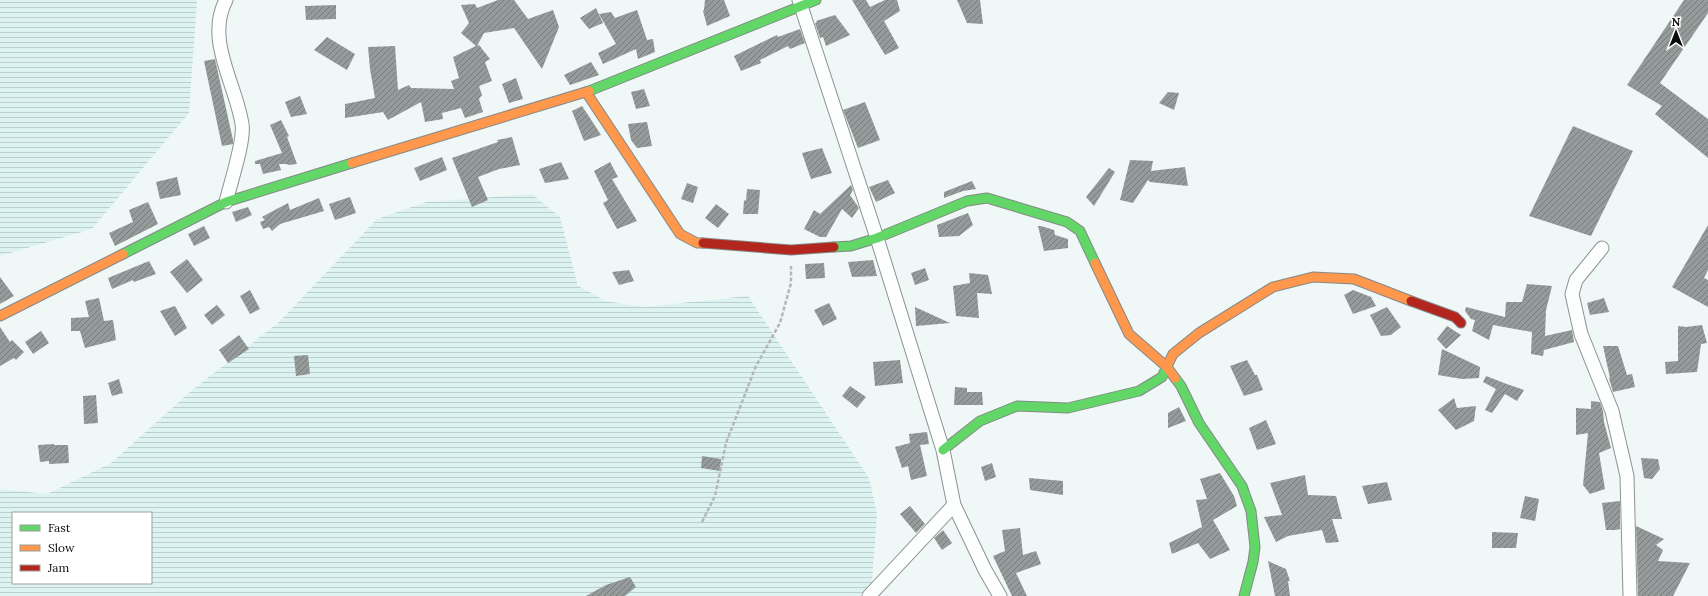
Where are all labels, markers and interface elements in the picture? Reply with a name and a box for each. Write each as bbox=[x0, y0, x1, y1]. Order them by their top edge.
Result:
north arrow bbox=[1656, 12, 1696, 52]
text: N bbox=[1672, 15, 1681, 29]
legend bbox=[12, 512, 152, 584]
text: Fast bbox=[48, 520, 71, 535]
text: Slow bbox=[48, 540, 75, 555]
text: Jam bbox=[47, 560, 69, 575]

